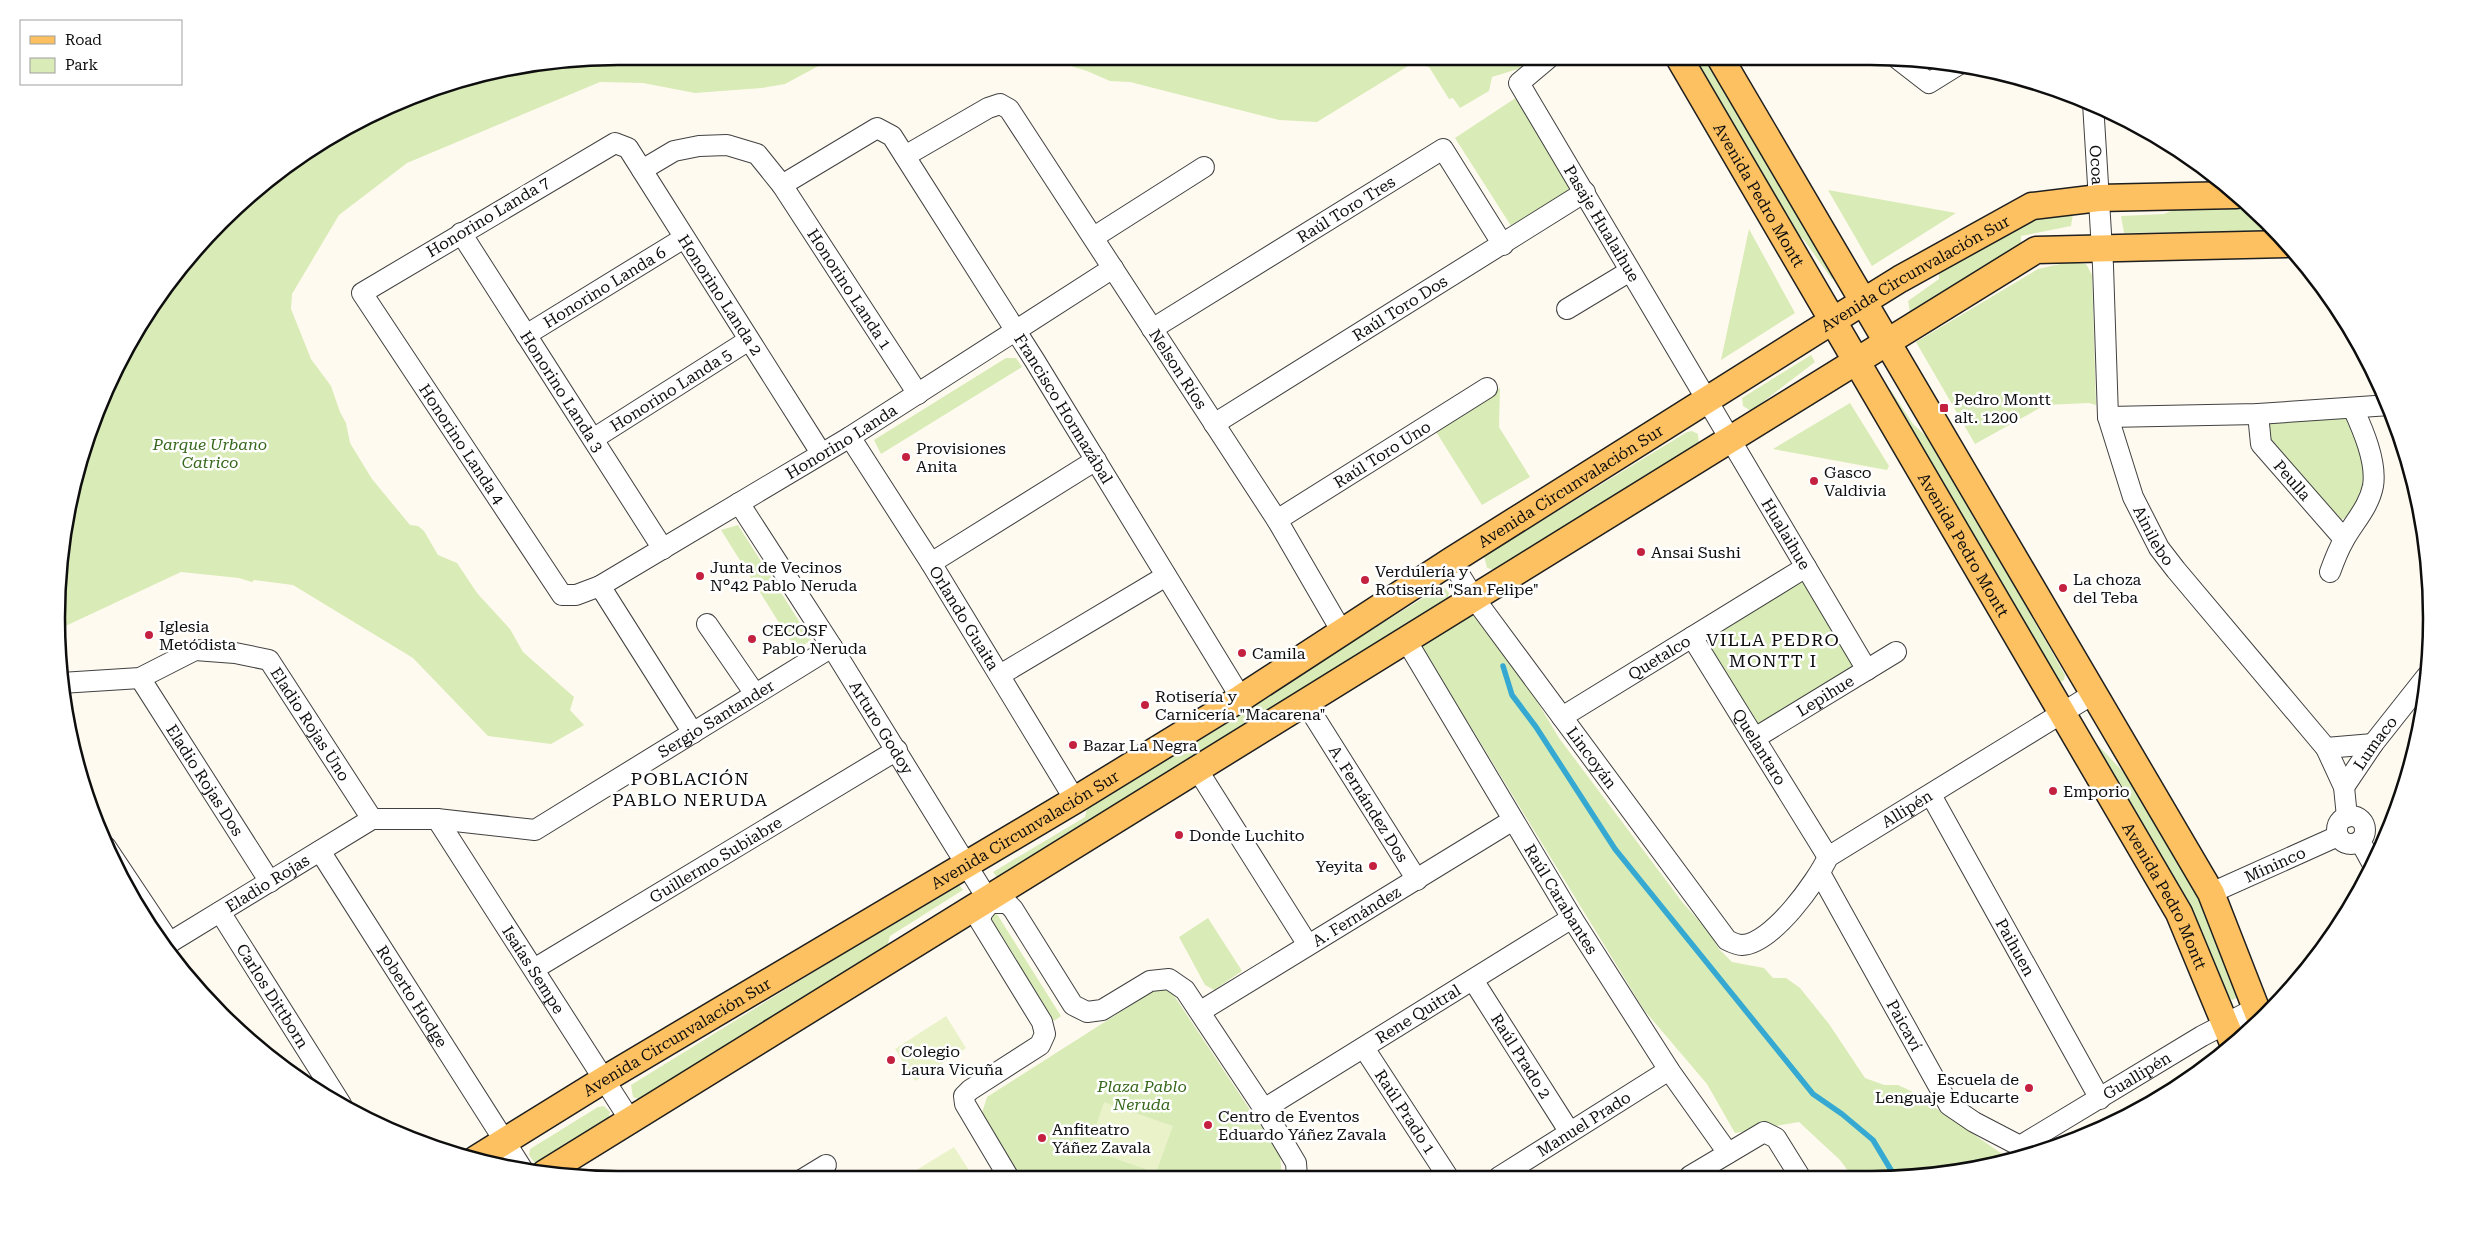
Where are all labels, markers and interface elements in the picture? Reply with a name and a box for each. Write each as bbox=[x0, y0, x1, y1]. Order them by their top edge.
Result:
legend bbox=[20, 20, 182, 85]
text: Road bbox=[65, 31, 102, 49]
text: Park bbox=[65, 56, 99, 74]
street label: Avenida Pedro Montt bbox=[1710, 120, 1809, 270]
street label: Ocoa bbox=[2086, 144, 2108, 186]
street label: Pasaje Hualaihue bbox=[1560, 162, 1644, 285]
street label: Raúl Toro Tres bbox=[1293, 171, 1399, 247]
street label: Honorino Landa 7 bbox=[423, 173, 553, 261]
street label: Avenida Circunvalación Sur bbox=[1817, 211, 2013, 335]
street label: Honorino Landa 1 bbox=[804, 225, 896, 353]
street label: Honorino Landa 2 bbox=[674, 231, 766, 359]
street label: Honorino Landa 6 bbox=[540, 242, 669, 332]
street label: Raúl Toro Dos bbox=[1349, 271, 1451, 345]
street label: Nelson Ríos bbox=[1145, 325, 1212, 413]
street label: Honorino Landa 3 bbox=[517, 327, 608, 456]
street label: Francisco Hormazábal bbox=[1011, 330, 1117, 487]
street label: Honorino Landa 5 bbox=[606, 344, 735, 435]
street label: Honorino Landa 4 bbox=[415, 380, 509, 508]
place label: Pedro Montt alt. 1200 bbox=[1954, 390, 2051, 427]
street label: Honorino Landa bbox=[782, 400, 901, 483]
marker: Pedro Montt alt. 1200 bbox=[1938, 402, 1950, 414]
street label: Raúl Toro Uno bbox=[1330, 416, 1434, 492]
street label: Avenida Circunvalación Sur bbox=[1474, 420, 1667, 551]
park label: Parque Urbano Catrico bbox=[152, 435, 267, 472]
place label: Provisiones Anita bbox=[916, 439, 1006, 476]
marker: Provisiones Anita bbox=[900, 451, 912, 463]
street label: Peulla bbox=[2270, 456, 2315, 504]
place label: Gasco Valdivia bbox=[1824, 463, 1886, 500]
street label: Avenida Pedro Montt bbox=[1914, 469, 2013, 620]
marker: Gasco Valdivia bbox=[1808, 475, 1820, 487]
street label: Hualaihue bbox=[1758, 495, 1815, 573]
street label: Ainilebo bbox=[2130, 503, 2178, 569]
place label: Ansai Sushi bbox=[1651, 543, 1741, 562]
marker: Ansai Sushi bbox=[1635, 546, 1647, 558]
place label: Junta de Vecinos N°42 Pablo Neruda bbox=[710, 558, 857, 595]
street label: Orlando Guaita bbox=[925, 562, 1003, 674]
place label: Verdulería y Rotisería "San Felipe" bbox=[1375, 562, 1539, 599]
marker: Junta de Vecinos N°42 Pablo Neruda bbox=[694, 570, 706, 582]
place label: La choza del Teba bbox=[2073, 570, 2141, 607]
marker: Verdulería y Rotisería "San Felipe" bbox=[1359, 574, 1371, 586]
marker: La choza del Teba bbox=[2057, 582, 2069, 594]
place label: Iglesia Metódista bbox=[159, 617, 236, 654]
place label: CECOSF Pablo Neruda bbox=[762, 621, 867, 658]
marker: Iglesia Metódista bbox=[143, 629, 155, 641]
district label: VILLA PEDRO MONTT I bbox=[1706, 629, 1840, 671]
street label: Quetalco bbox=[1624, 631, 1694, 684]
marker: CECOSF Pablo Neruda bbox=[746, 633, 758, 645]
place label: Camila bbox=[1252, 644, 1306, 663]
marker: Camila bbox=[1236, 647, 1248, 659]
street label: Eladio Rojas Uno bbox=[267, 664, 354, 785]
street label: Lepihue bbox=[1793, 671, 1857, 720]
street label: Sergio Santander bbox=[654, 675, 778, 762]
street label: Arturo Godoy bbox=[846, 677, 918, 778]
place label: Rotisería y Carnicería "Macarena" bbox=[1155, 687, 1326, 724]
marker: Rotisería y Carnicería "Macarena" bbox=[1139, 699, 1151, 711]
street label: Quelantaro bbox=[1729, 705, 1791, 788]
street label: Lumaco bbox=[2349, 712, 2401, 773]
street label: Eladio Rojas Dos bbox=[162, 721, 248, 840]
street label: Lincoyán bbox=[1563, 723, 1621, 792]
place label: Bazar La Negra bbox=[1083, 736, 1198, 755]
marker: Bazar La Negra bbox=[1067, 739, 1079, 751]
street label: A. Fernández Dos bbox=[1325, 742, 1413, 866]
street label: Avenida Circunvalación Sur bbox=[927, 766, 1122, 893]
district label: POBLACIÓN PABLO NERUDA bbox=[612, 768, 768, 810]
place label: Emporio bbox=[2063, 782, 2130, 801]
marker: Emporio bbox=[2047, 785, 2059, 797]
street label: Allipén bbox=[1878, 786, 1936, 831]
street label: Guillermo Subiabre bbox=[646, 812, 785, 907]
street label: Avenida Pedro Montt bbox=[2119, 819, 2211, 972]
place label: Donde Luchito bbox=[1189, 826, 1305, 845]
marker: Donde Luchito bbox=[1173, 829, 1185, 841]
street label: Raúl Carabantes bbox=[1521, 841, 1602, 958]
street label: Mininco bbox=[2241, 842, 2309, 886]
street label: Eladio Rojas bbox=[222, 850, 313, 916]
place label: Yeyita bbox=[1316, 857, 1363, 876]
marker: Yeyita bbox=[1367, 860, 1379, 872]
street label: A. Fernández bbox=[1309, 882, 1404, 950]
street label: Paihuen bbox=[1992, 915, 2039, 979]
street label: Isaías Sempe bbox=[498, 922, 569, 1017]
street label: Carlos Dittborn bbox=[233, 940, 313, 1052]
street label: Roberto Hodge bbox=[373, 942, 452, 1051]
street label: Avenida Circunvalación Sur bbox=[579, 973, 774, 1100]
street label: Rene Quitral bbox=[1372, 980, 1464, 1047]
street label: Paicaví bbox=[1883, 996, 1926, 1054]
street label: Raúl Prado 2 bbox=[1487, 1010, 1555, 1102]
place label: Colegio Laura Vicuña bbox=[901, 1042, 1003, 1079]
street label: Guallipén bbox=[2099, 1048, 2174, 1103]
marker: Colegio Laura Vicuña bbox=[885, 1054, 897, 1066]
street label: Raúl Prado 1 bbox=[1371, 1066, 1440, 1158]
place label: Escuela de Lenguaje Educarte bbox=[1875, 1070, 2019, 1107]
park label: Plaza Pablo Neruda bbox=[1096, 1077, 1187, 1114]
marker: Escuela de Lenguaje Educarte bbox=[2023, 1082, 2035, 1094]
street label: Manuel Prado bbox=[1533, 1087, 1634, 1160]
place label: Centro de Eventos Eduardo Yáñez Zavala bbox=[1218, 1107, 1387, 1144]
marker: Centro de Eventos Eduardo Yáñez Zavala bbox=[1202, 1119, 1214, 1131]
place label: Anfiteatro Yáñez Zavala bbox=[1052, 1120, 1151, 1157]
marker: Anfiteatro Yáñez Zavala bbox=[1036, 1132, 1048, 1144]

